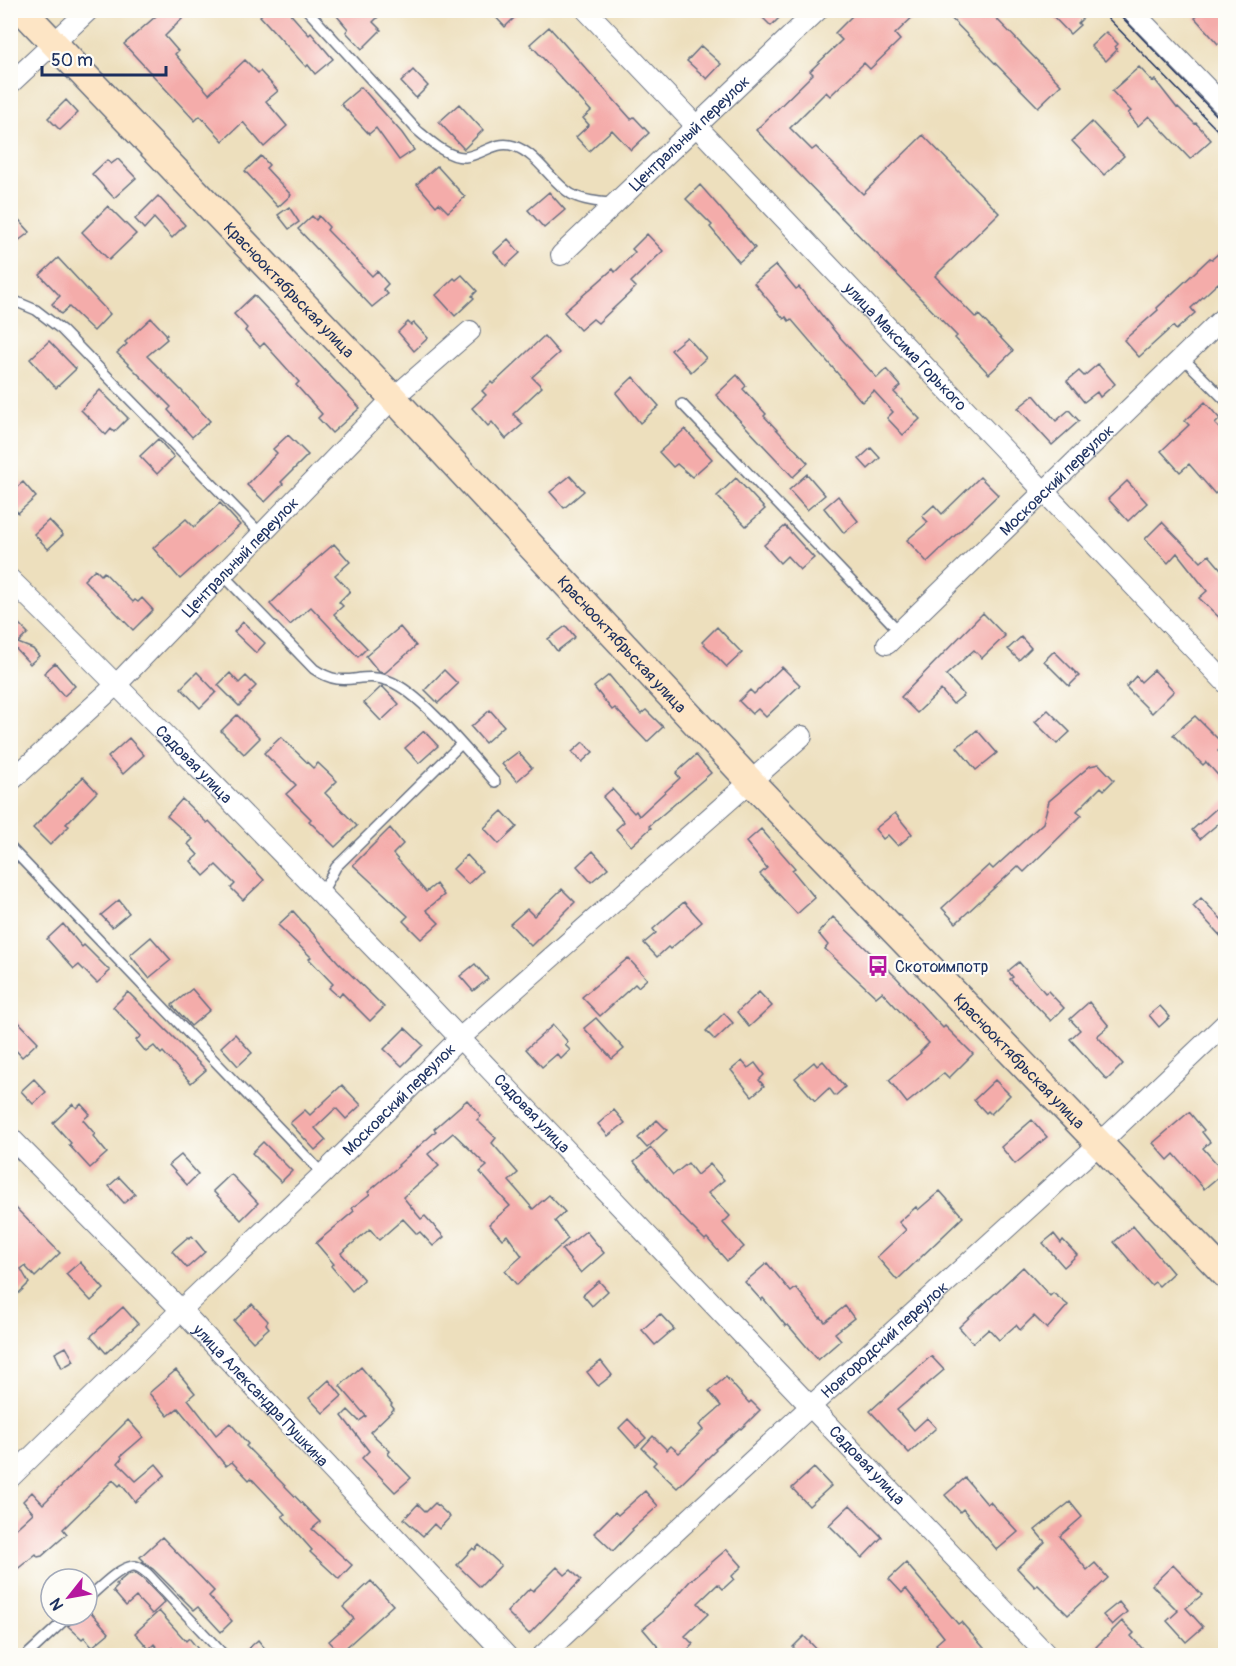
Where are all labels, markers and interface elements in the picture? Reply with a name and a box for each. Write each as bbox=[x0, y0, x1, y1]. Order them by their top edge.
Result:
scale bar bbox=[42, 39, 166, 77]
text: 50 m bbox=[51, 49, 93, 72]
street label: Центральный переулок bbox=[625, 71, 754, 196]
street label: Краснооктябрьская улица bbox=[219, 218, 358, 362]
street label: улица Максима Горького bbox=[839, 278, 971, 416]
street label: Московский переулок bbox=[996, 420, 1118, 540]
street label: Центральный переулок bbox=[178, 493, 303, 622]
street label: Краснооктябрьская улица bbox=[553, 572, 690, 717]
street label: Садовая улица bbox=[151, 721, 236, 808]
bus stop icon: Скотоимпотр bbox=[866, 954, 890, 978]
place label: Скотоимпотр bbox=[895, 957, 988, 977]
street label: Краснооктябрьская улица bbox=[949, 990, 1089, 1133]
street label: Московский переулок bbox=[339, 1039, 460, 1160]
street label: Садовая улица bbox=[489, 1070, 574, 1157]
street label: Новгородский переулок bbox=[817, 1277, 952, 1403]
street label: улица Александра Пушкина bbox=[188, 1319, 332, 1471]
street label: Садовая улица bbox=[824, 1422, 909, 1509]
north arrow bbox=[39, 1567, 99, 1627]
text: N bbox=[46, 1594, 68, 1614]

